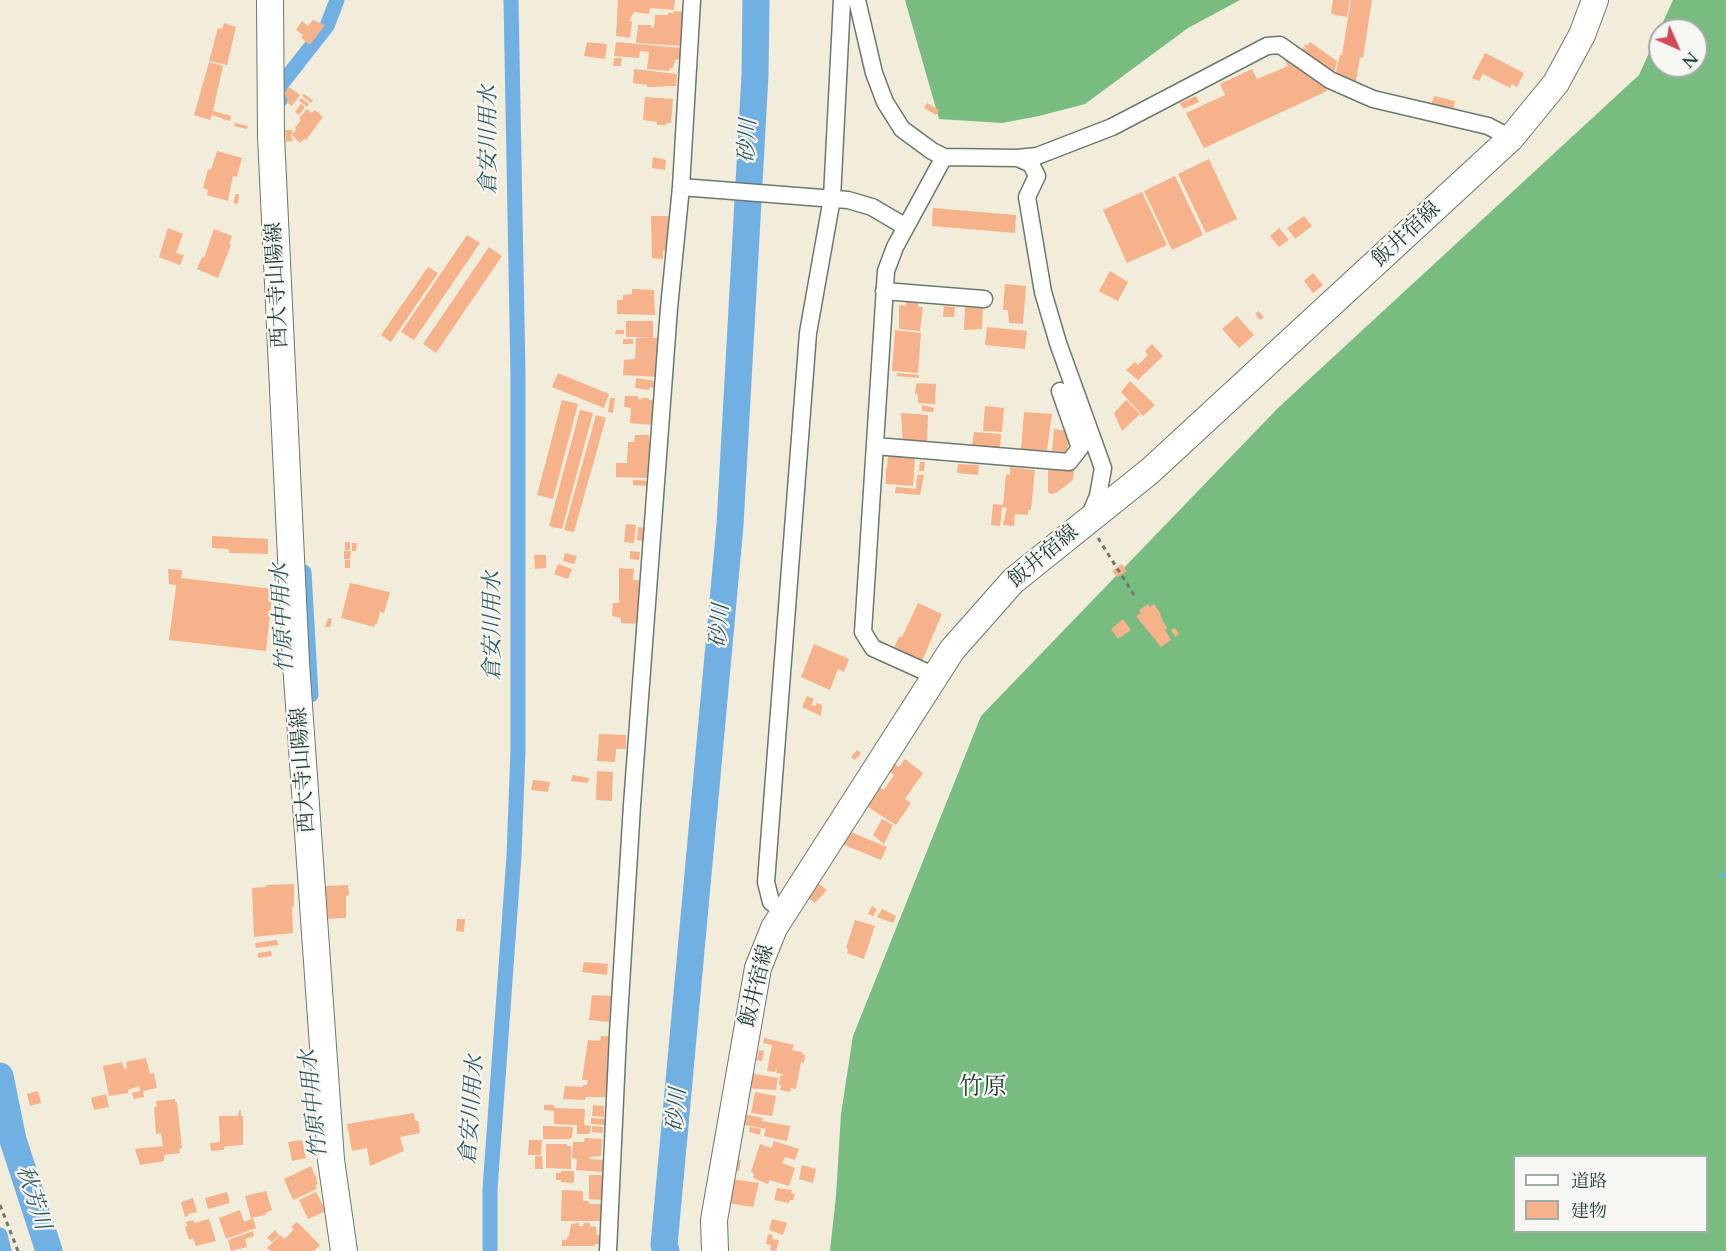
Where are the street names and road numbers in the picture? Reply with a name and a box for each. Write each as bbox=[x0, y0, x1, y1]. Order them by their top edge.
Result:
street label: 飯井宿線 bbox=[1368, 197, 1446, 273]
street label: 西大寺山陽線 bbox=[262, 221, 294, 349]
street label: 飯井宿線 bbox=[1004, 520, 1084, 594]
street label: 西大寺山陽線 bbox=[287, 706, 321, 834]
street label: 飯井宿線 bbox=[736, 942, 780, 1030]

